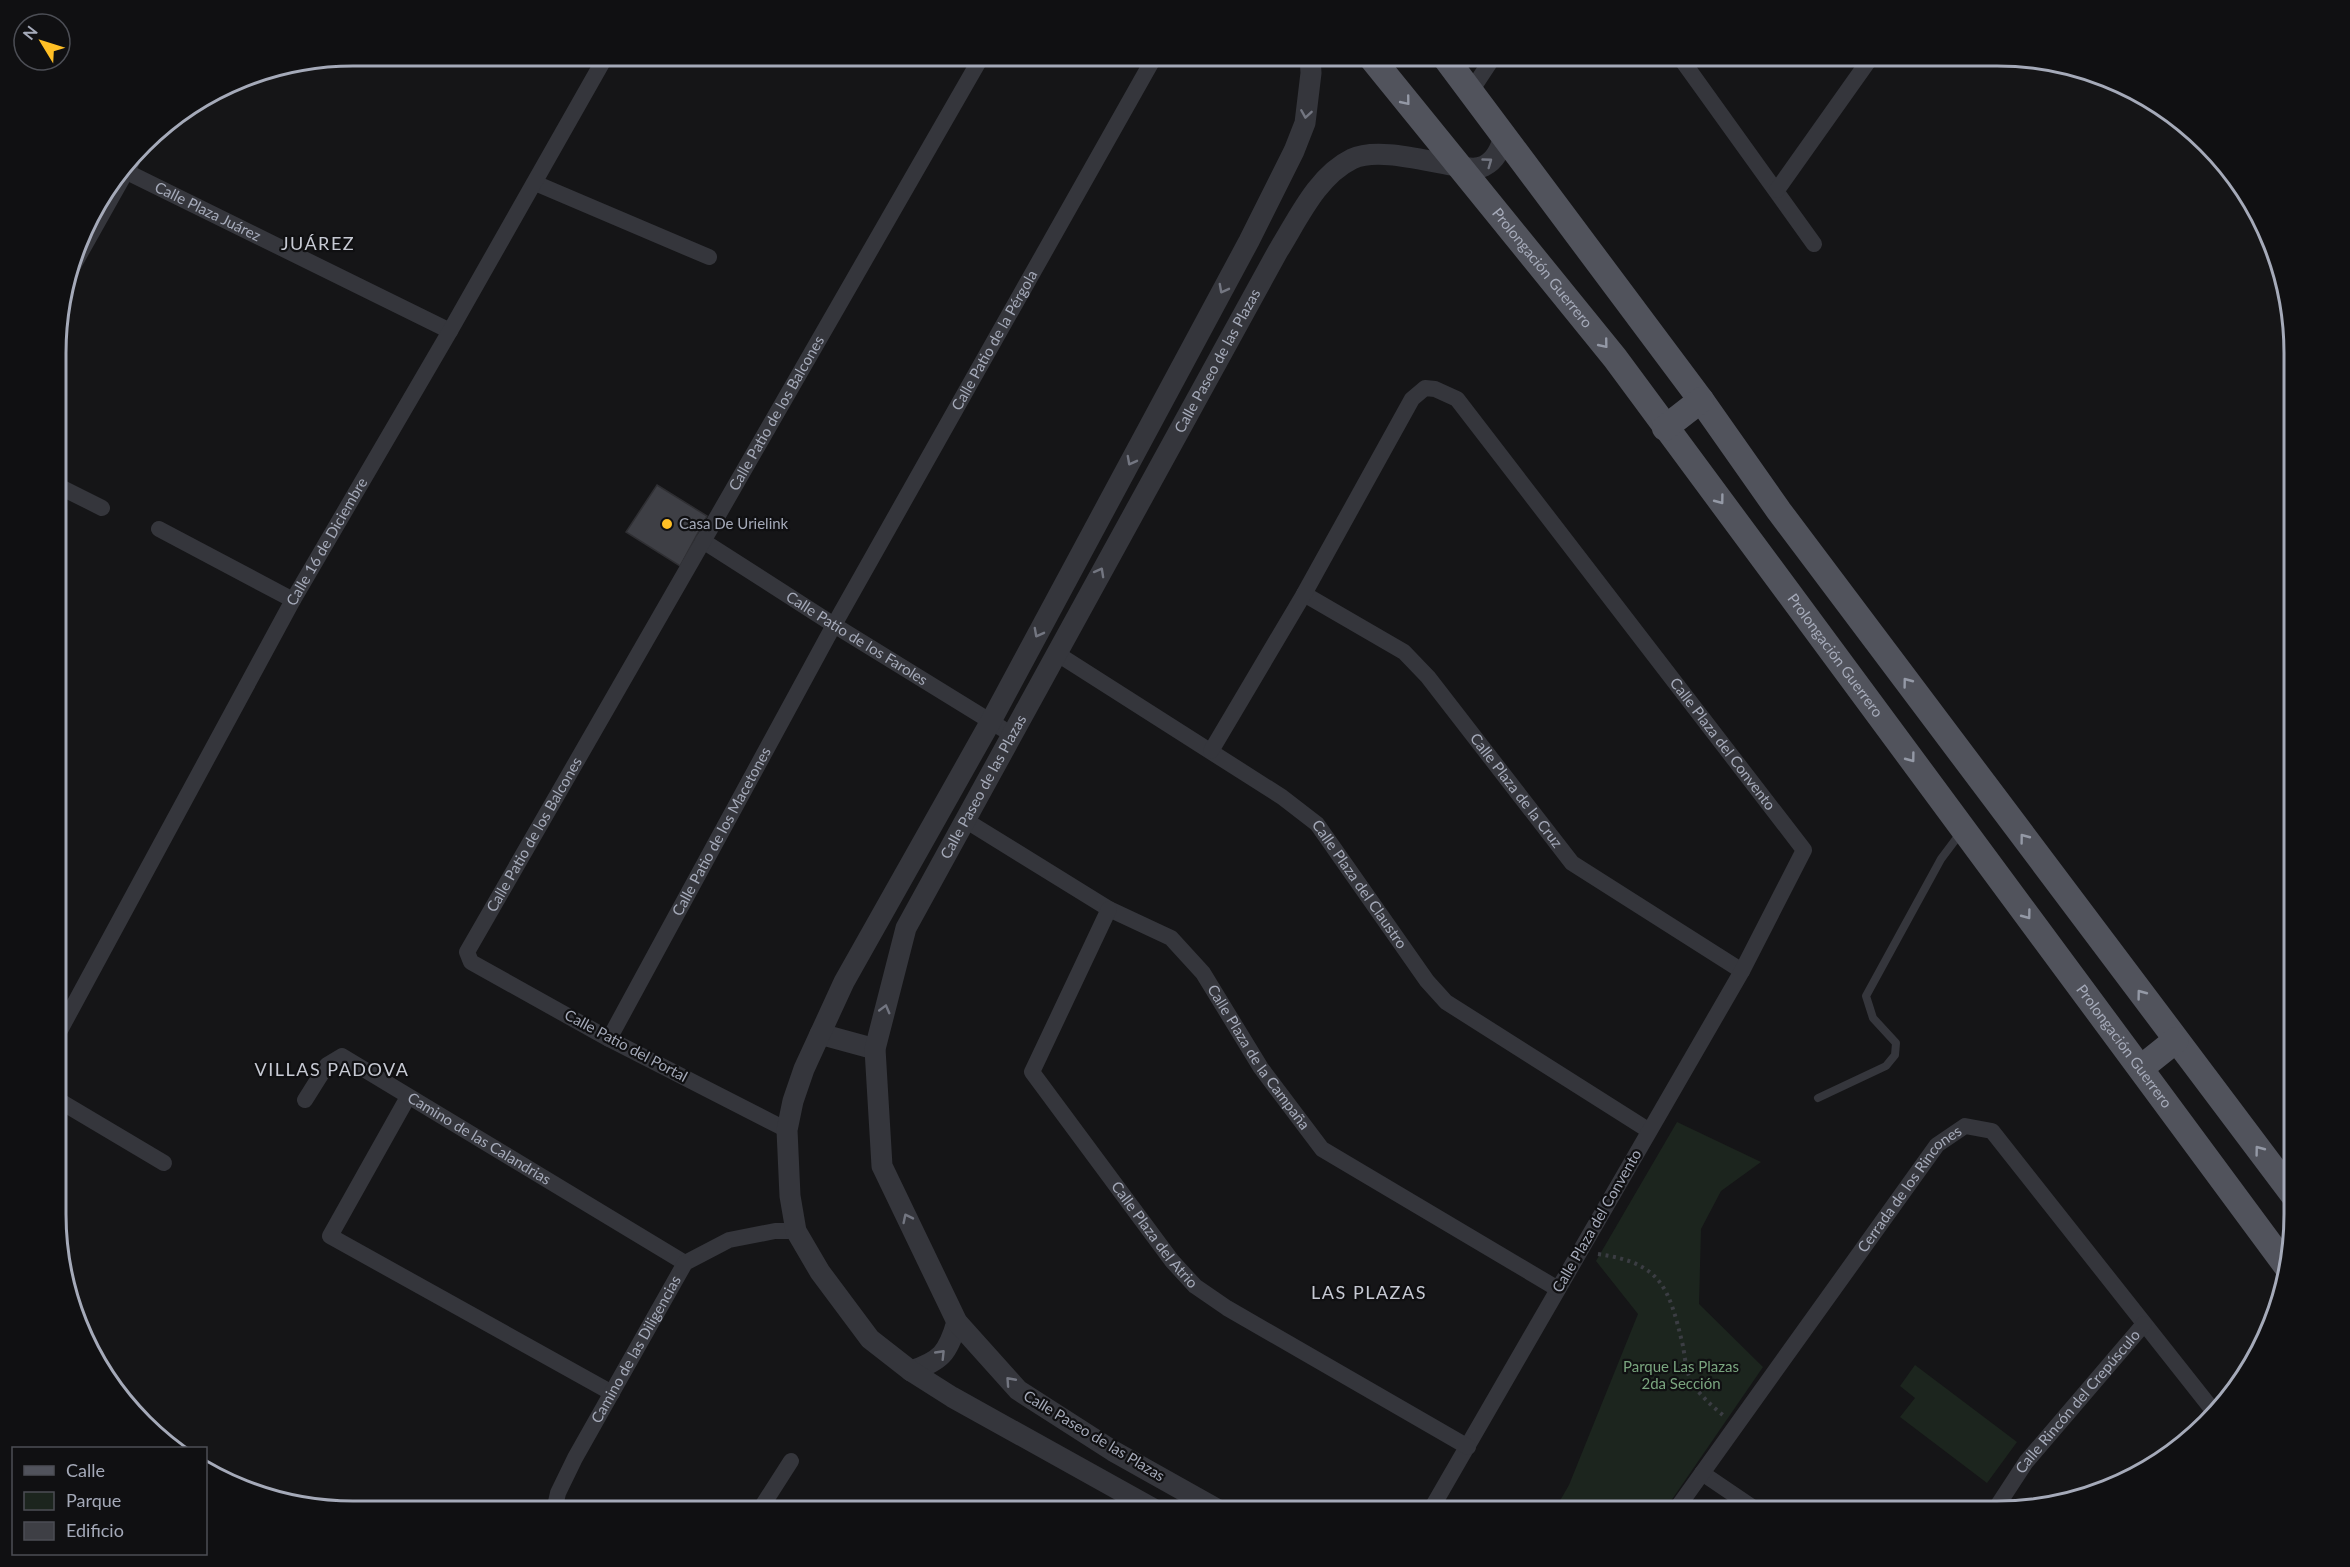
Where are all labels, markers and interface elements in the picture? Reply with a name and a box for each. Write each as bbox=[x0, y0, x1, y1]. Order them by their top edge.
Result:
north arrow bbox=[12, 12, 72, 72]
text: N bbox=[19, 22, 41, 43]
one-way arrow bbox=[1399, 94, 1410, 105]
one-way arrow bbox=[1301, 109, 1313, 118]
one-way arrow bbox=[1481, 158, 1492, 169]
street label: Calle Plaza Juárez bbox=[152, 177, 264, 245]
street label: Prolongación Guerrero bbox=[1489, 204, 1597, 331]
district label: JUÁREZ bbox=[281, 232, 355, 254]
street label: Calle Patio de la Pérgola bbox=[947, 267, 1040, 413]
one-way arrow bbox=[1219, 283, 1230, 294]
street label: Calle Paseo de las Plazas bbox=[1170, 285, 1263, 436]
street label: Calle Patio de los Balcones bbox=[724, 332, 827, 493]
one-way arrow bbox=[1596, 337, 1607, 348]
one-way arrow bbox=[1126, 455, 1138, 466]
street label: Calle 16 de Diciembre bbox=[282, 474, 371, 608]
one-way arrow bbox=[1712, 494, 1723, 505]
place label: Casa De Urielink bbox=[679, 514, 789, 532]
marker: Casa De Urielink bbox=[660, 517, 674, 531]
one-way arrow bbox=[1093, 568, 1104, 579]
street label: Calle Patio de los Faroles bbox=[783, 587, 931, 688]
street label: Prolongación Guerrero bbox=[1784, 590, 1887, 720]
one-way arrow bbox=[1034, 627, 1045, 637]
street label: Calle Plaza del Convento bbox=[1667, 674, 1780, 813]
one-way arrow bbox=[1904, 678, 1915, 689]
street label: Calle Paseo de las Plazas bbox=[936, 711, 1029, 862]
street label: Calle Plaza de la Cruz bbox=[1467, 729, 1567, 851]
street label: Calle Patio de los Macetones bbox=[668, 744, 774, 919]
one-way arrow bbox=[1904, 751, 1915, 762]
street label: Calle Patio de los Balcones bbox=[482, 754, 585, 915]
street label: Calle Plaza del Claustro bbox=[1309, 816, 1411, 952]
one-way arrow bbox=[2021, 834, 2032, 845]
one-way arrow bbox=[2020, 908, 2031, 919]
street label: Calle Plaza de la Campaña bbox=[1204, 981, 1314, 1133]
street label: Prolongación Guerrero bbox=[2073, 981, 2176, 1111]
one-way arrow bbox=[2138, 990, 2149, 1001]
one-way arrow bbox=[878, 1004, 891, 1014]
street label: Calle Patio del Portal bbox=[562, 1005, 691, 1085]
district label: VILLAS PADOVA bbox=[254, 1058, 410, 1080]
street label: Camino de las Calandrias bbox=[405, 1088, 555, 1188]
street label: Cerrada de los Rincones bbox=[1853, 1121, 1965, 1255]
one-way arrow bbox=[2255, 1145, 2266, 1156]
street label: Calle Plaza del Convento bbox=[1548, 1146, 1644, 1295]
street label: Calle Plaza del Atrio bbox=[1108, 1177, 1202, 1291]
one-way arrow bbox=[902, 1214, 914, 1225]
street label: Camino de las Diligencias bbox=[587, 1272, 684, 1426]
district label: LAS PLAZAS bbox=[1311, 1281, 1427, 1303]
street label: Calle Rincón del Crepúsculo bbox=[2011, 1326, 2143, 1476]
one-way arrow bbox=[934, 1350, 945, 1361]
park label: Parque Las Plazas 2da Sección bbox=[1623, 1357, 1739, 1392]
one-way arrow bbox=[1006, 1377, 1017, 1388]
street label: Calle Paseo de las Plazas bbox=[1021, 1386, 1168, 1484]
legend bbox=[12, 1447, 207, 1555]
text: Calle bbox=[66, 1459, 105, 1481]
text: Parque bbox=[66, 1489, 121, 1511]
text: Edificio bbox=[66, 1519, 124, 1541]

